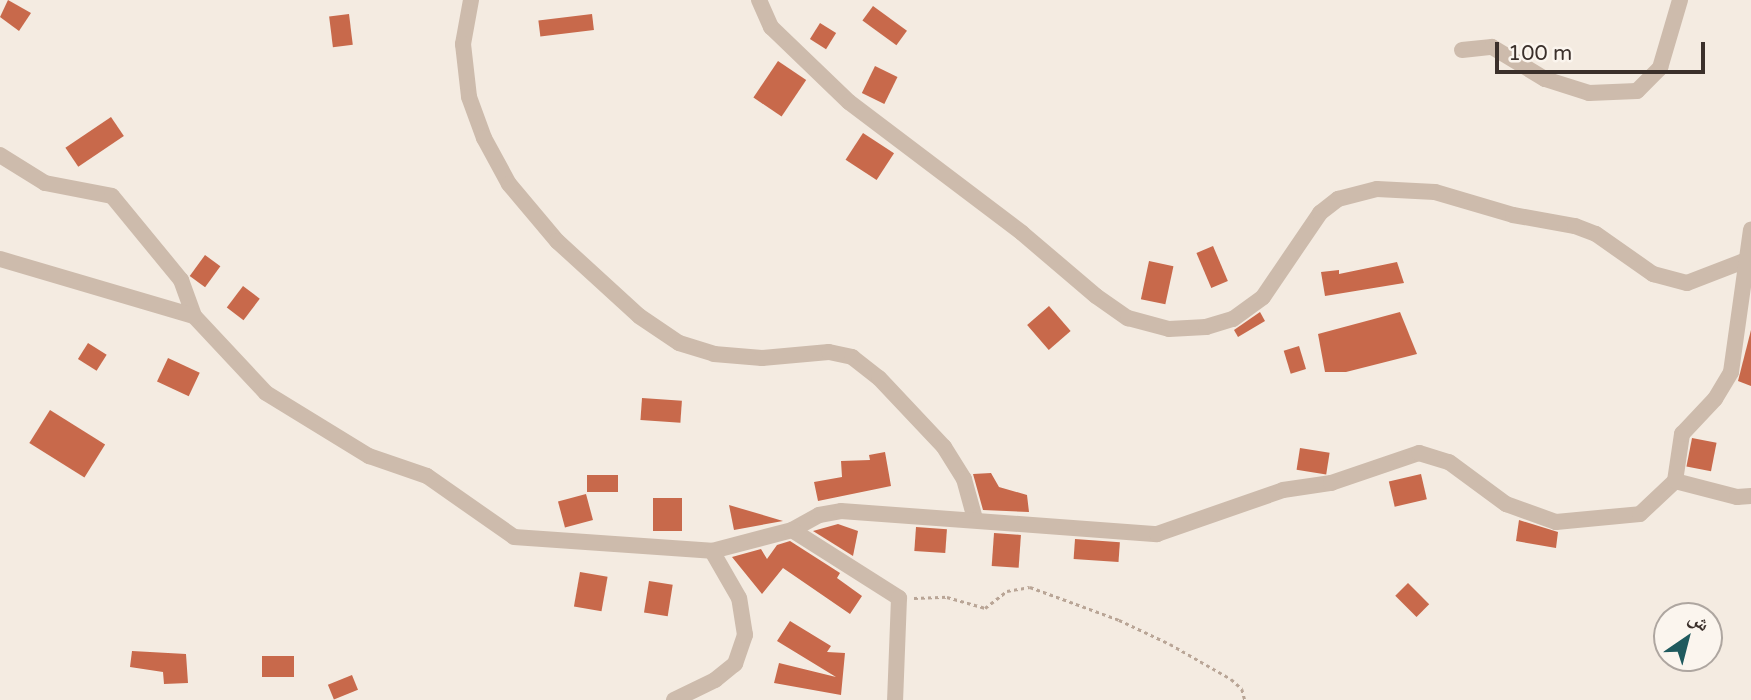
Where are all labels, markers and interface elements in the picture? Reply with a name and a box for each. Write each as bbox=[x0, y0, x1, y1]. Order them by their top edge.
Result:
scale bar bbox=[1499, 28, 1709, 72]
text: 100 m bbox=[1508, 41, 1572, 66]
north arrow bbox=[1653, 602, 1723, 672]
text: ش bbox=[1684, 607, 1713, 636]

